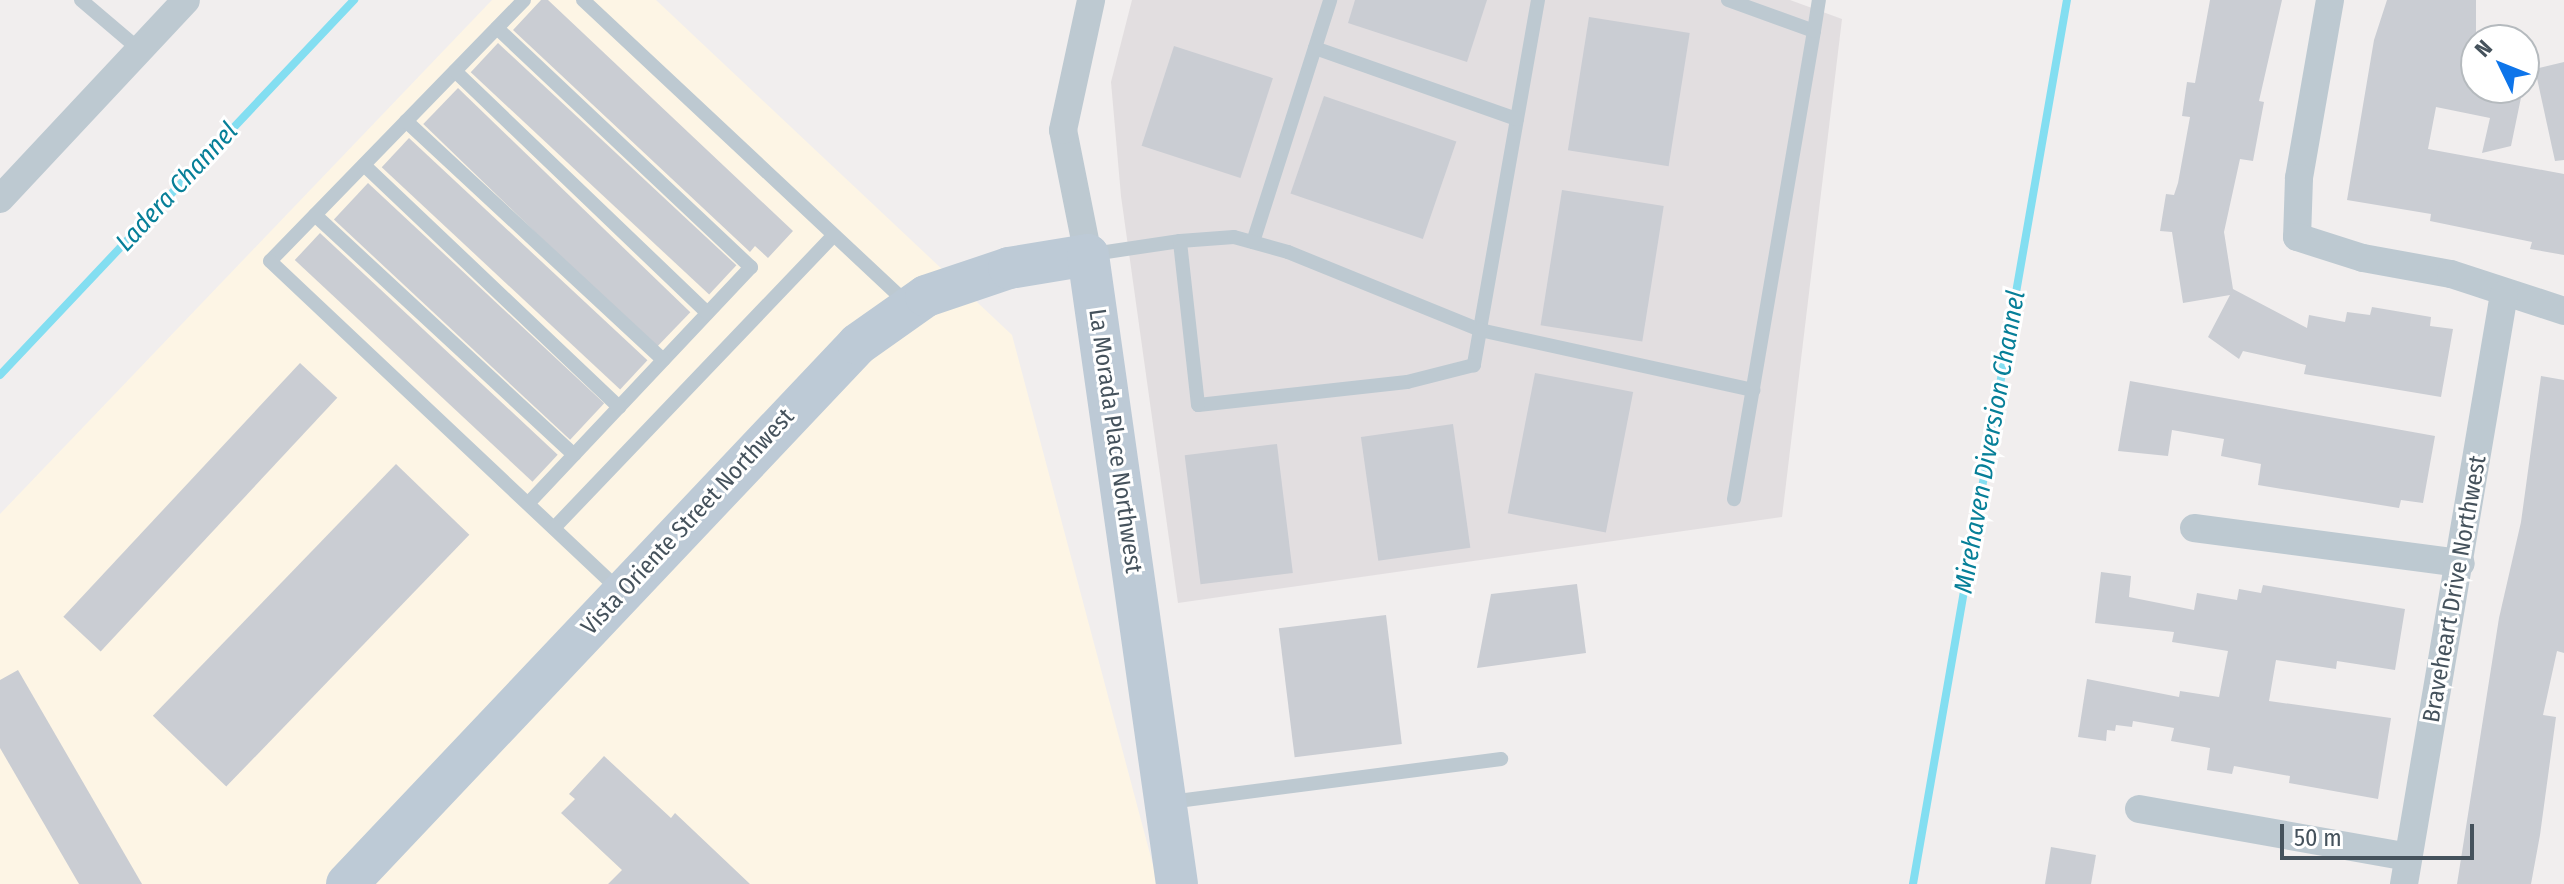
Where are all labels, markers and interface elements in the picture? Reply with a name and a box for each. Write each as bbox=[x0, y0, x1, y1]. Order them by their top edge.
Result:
north arrow bbox=[2460, 24, 2540, 104]
text: N bbox=[2469, 35, 2498, 63]
water label: Ladera Channel bbox=[109, 116, 245, 258]
water label: Mirehaven Diversion Channel bbox=[1948, 288, 2032, 596]
street label: La Morada Place Northwest bbox=[1082, 307, 1148, 575]
street label: Vista Oriente Street Northwest bbox=[576, 403, 800, 641]
street label: Braveheart Drive Northwest bbox=[2417, 453, 2493, 725]
scale bar bbox=[2284, 808, 2478, 858]
text: 50 m bbox=[2294, 824, 2342, 852]

